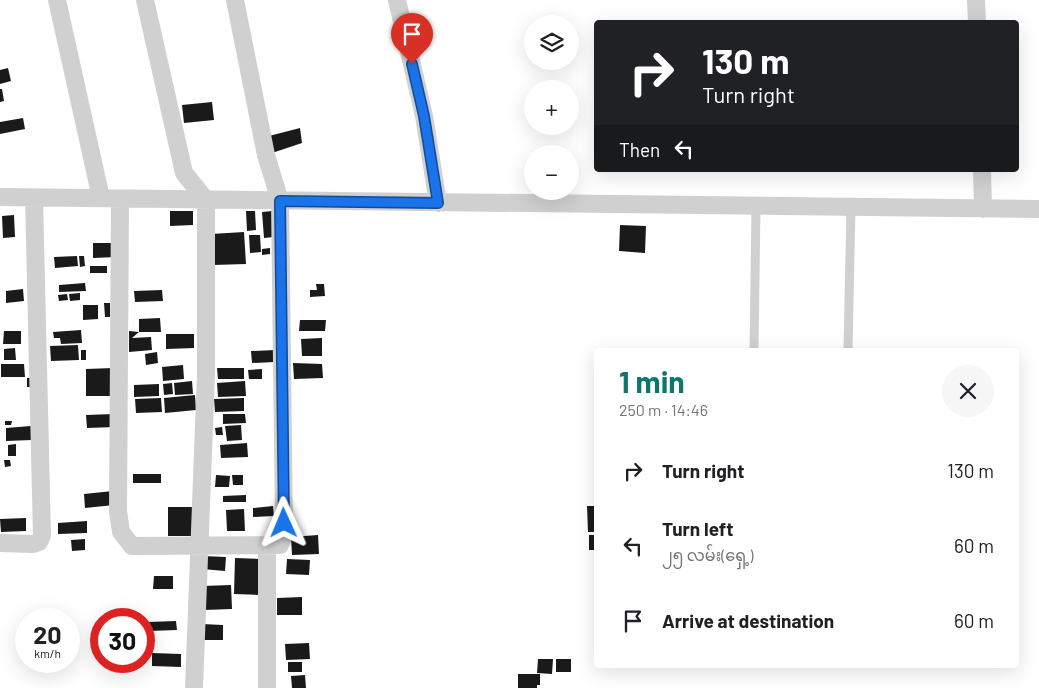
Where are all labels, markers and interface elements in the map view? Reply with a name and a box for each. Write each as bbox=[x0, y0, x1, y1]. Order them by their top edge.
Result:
pin bbox=[391, 13, 433, 64]
map controls bbox=[524, 15, 579, 200]
button: layers bbox=[524, 15, 579, 70]
icon: arrive bbox=[398, 20, 426, 48]
text: 130 m bbox=[702, 39, 789, 81]
icon: right bbox=[619, 40, 684, 105]
button: + bbox=[524, 80, 579, 135]
text: Turn right bbox=[702, 81, 795, 107]
icon: left bbox=[670, 135, 698, 163]
text: Then bbox=[619, 138, 660, 161]
button: − bbox=[524, 145, 579, 200]
text: 1 min bbox=[619, 363, 685, 399]
button: close bbox=[942, 365, 994, 417]
text: 250 m · 14:46 bbox=[619, 400, 708, 419]
icon: right bbox=[619, 457, 647, 485]
text: Turn right bbox=[662, 459, 744, 482]
text: 130 m bbox=[947, 459, 994, 482]
position arrow bbox=[257, 496, 309, 548]
text: Turn left bbox=[662, 517, 733, 540]
icon: left bbox=[619, 532, 647, 560]
text: 60 m bbox=[954, 534, 994, 557]
text: ၂၅ လမ်း(ရှေ့) bbox=[662, 545, 754, 564]
icon: arrive bbox=[619, 607, 647, 635]
speed limit sign: 30 bbox=[90, 608, 155, 673]
text: Arrive at destination bbox=[662, 609, 834, 632]
text: 60 m bbox=[954, 609, 994, 632]
text: 20 bbox=[33, 619, 62, 649]
text: km/h bbox=[34, 646, 61, 660]

